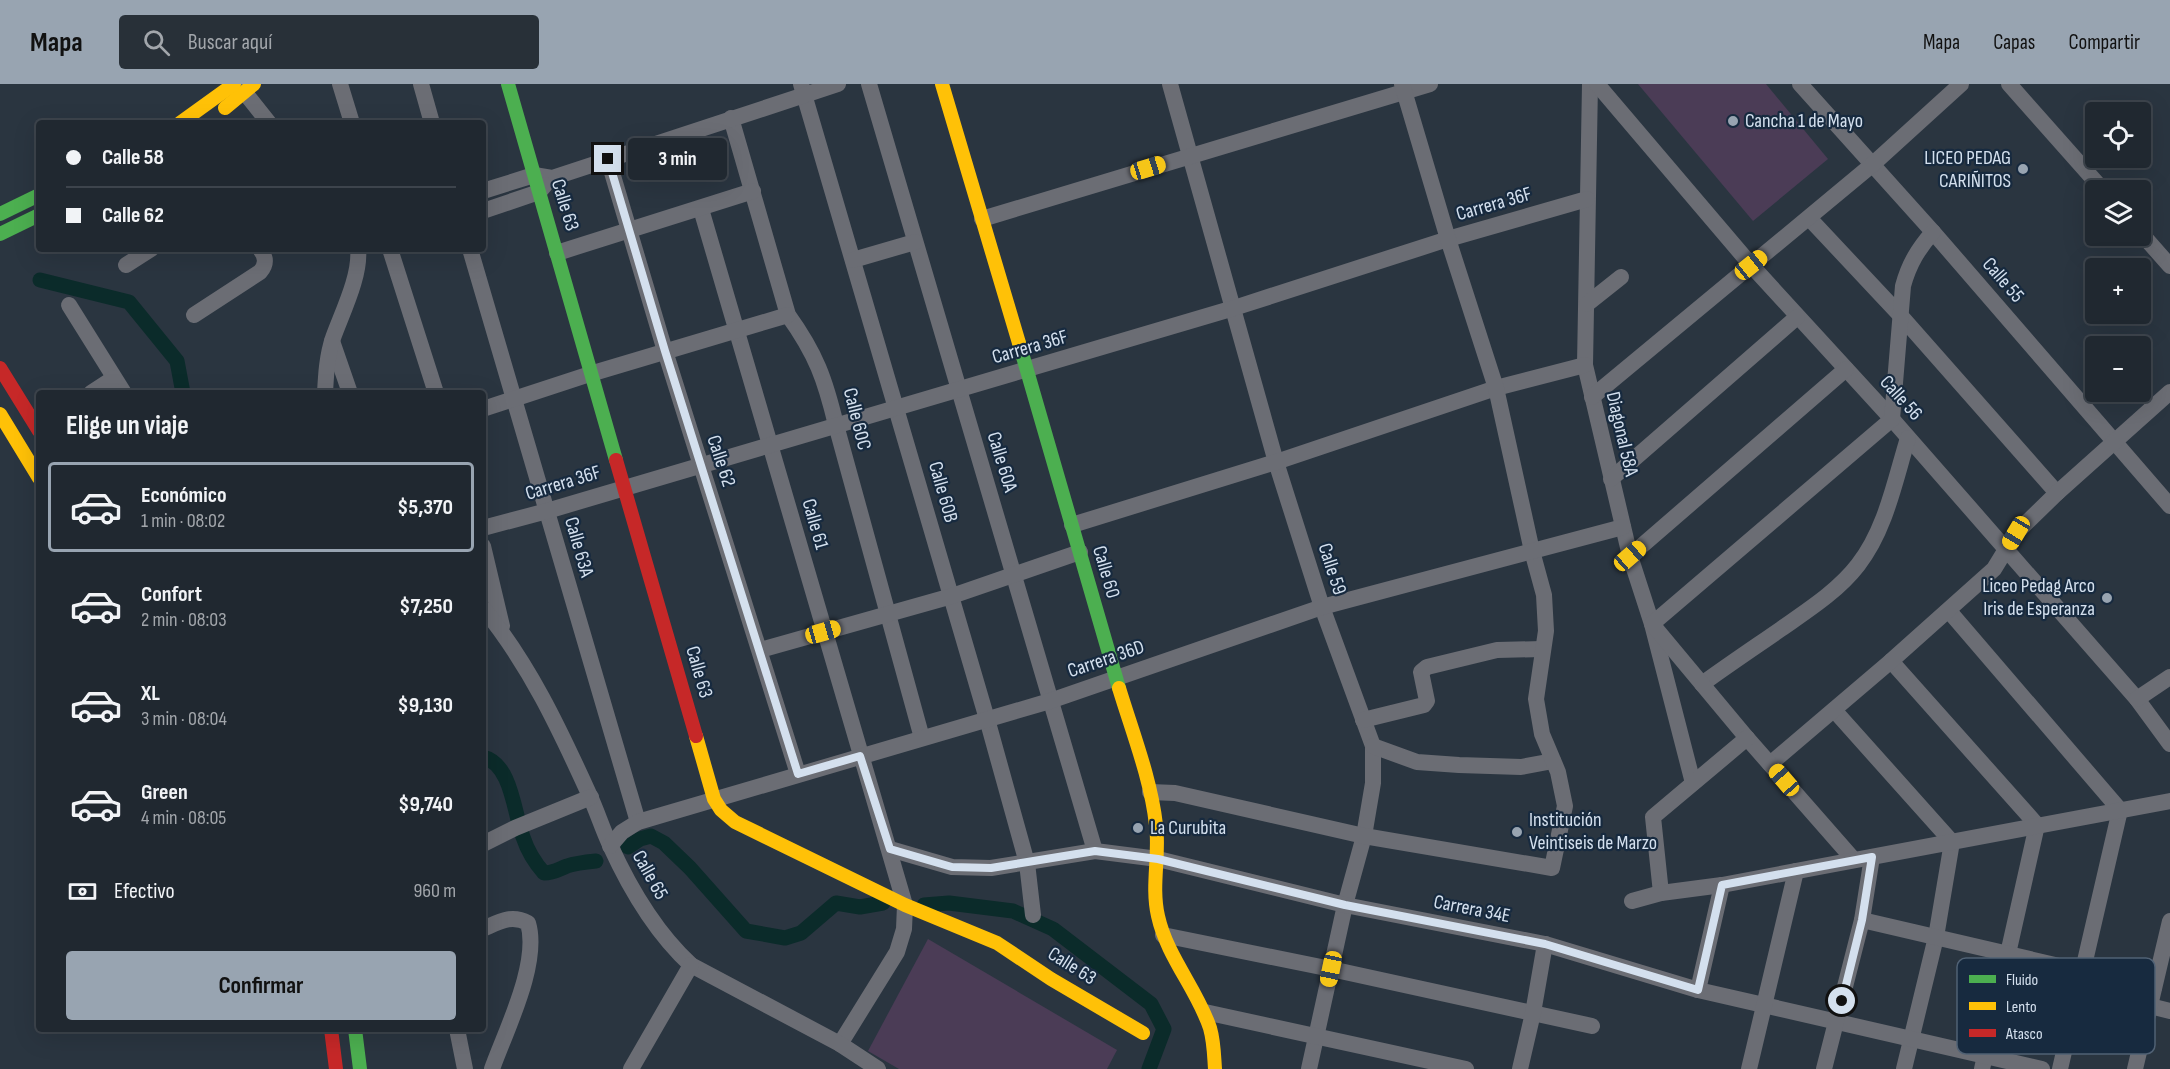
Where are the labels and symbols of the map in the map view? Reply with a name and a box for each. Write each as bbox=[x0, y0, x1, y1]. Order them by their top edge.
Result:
place label: Cancha 1 de Mayo bbox=[1745, 109, 1863, 133]
marker: Cancha 1 de Mayo bbox=[1726, 114, 1740, 128]
callout: 3 min bbox=[629, 138, 728, 180]
route end bbox=[594, 145, 621, 172]
place label: LICEO PEDAG CARIÑITOS bbox=[1924, 146, 2011, 193]
car bbox=[1128, 154, 1168, 182]
marker: LICEO PEDAG CARIÑITOS bbox=[2016, 162, 2030, 176]
street label: Calle 63 bbox=[546, 176, 584, 234]
street label: Carrera 36F bbox=[1453, 182, 1535, 226]
car bbox=[1731, 247, 1771, 283]
street label: Calle 55 bbox=[1977, 253, 2029, 307]
street label: Carrera 36F bbox=[989, 325, 1071, 369]
street label: Calle 56 bbox=[1875, 370, 1927, 426]
street label: Calle 60C bbox=[838, 385, 876, 453]
street label: Diagonal 58A bbox=[1601, 389, 1643, 479]
street label: Calle 60A bbox=[981, 429, 1023, 495]
street label: Calle 62 bbox=[701, 432, 741, 490]
street label: Calle 60B bbox=[923, 459, 963, 525]
street label: Carrera 36F bbox=[522, 460, 604, 506]
street label: Calle 61 bbox=[796, 496, 834, 552]
car bbox=[1999, 513, 2033, 553]
street label: Calle 63A bbox=[559, 514, 599, 580]
car bbox=[1611, 537, 1649, 575]
street label: Calle 59 bbox=[1312, 540, 1352, 598]
street label: Calle 60 bbox=[1087, 543, 1125, 601]
place label: Liceo Pedag Arco Iris de Esperanza bbox=[1982, 574, 2095, 621]
marker: Liceo Pedag Arco Iris de Esperanza bbox=[2100, 591, 2114, 605]
car bbox=[803, 618, 843, 646]
street label: Carrera 36D bbox=[1064, 635, 1148, 683]
street label: Calle 63 bbox=[680, 643, 718, 701]
car bbox=[1765, 761, 1803, 799]
place label: Institución Veintiseis de Marzo bbox=[1529, 808, 1657, 855]
place label: La Curubita bbox=[1150, 816, 1226, 840]
marker: La Curubita bbox=[1131, 821, 1145, 835]
marker: Institución Veintiseis de Marzo bbox=[1510, 825, 1524, 839]
street label: Calle 65 bbox=[627, 846, 673, 904]
street label: Carrera 34E bbox=[1432, 890, 1512, 928]
street label: Calle 63 bbox=[1043, 942, 1101, 990]
car bbox=[1318, 950, 1344, 988]
legend bbox=[1957, 958, 2155, 1054]
text: Fluido bbox=[2006, 971, 2038, 990]
route start bbox=[1828, 987, 1855, 1014]
text: Lento bbox=[2006, 998, 2037, 1017]
text: Atasco bbox=[2005, 1025, 2043, 1044]

